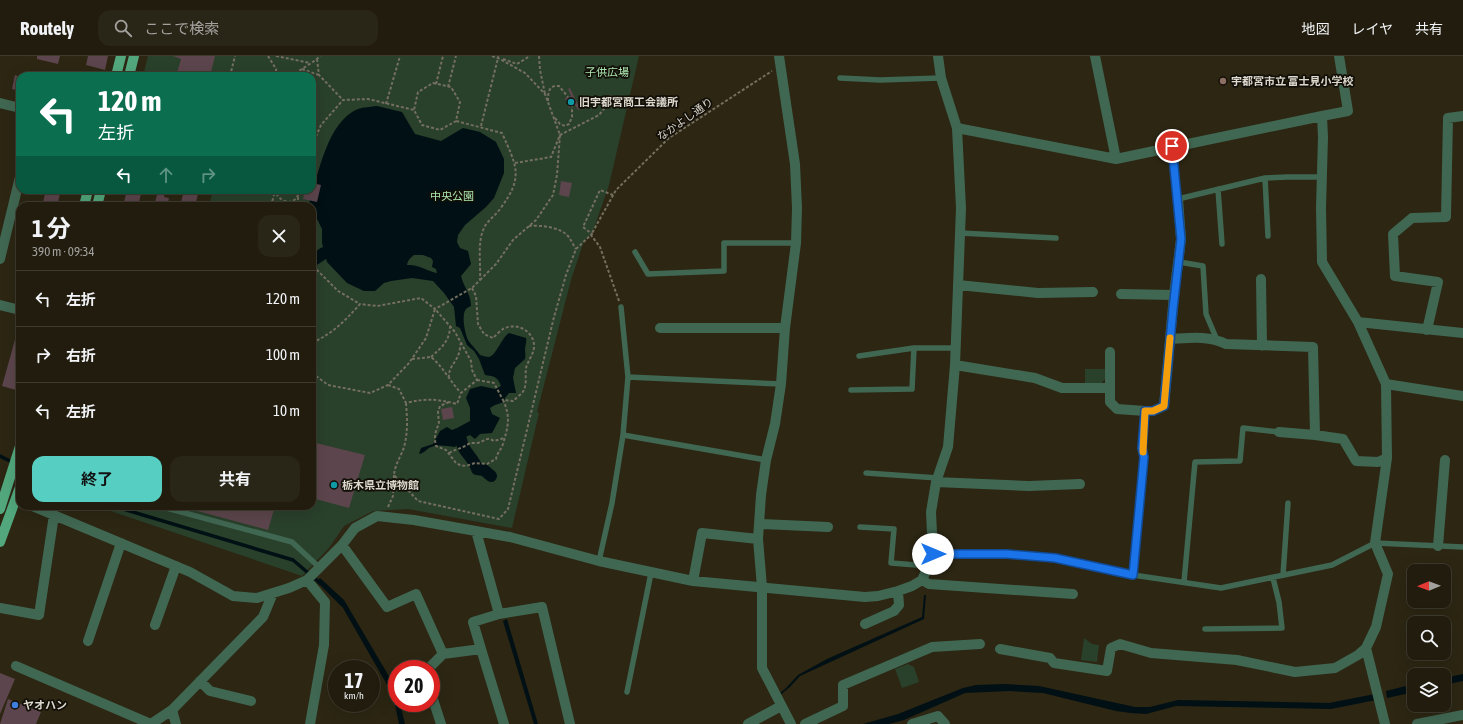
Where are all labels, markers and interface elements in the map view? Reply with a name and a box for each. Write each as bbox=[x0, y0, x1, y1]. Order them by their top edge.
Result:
search box bbox=[98, 10, 378, 46]
text: Routely bbox=[20, 17, 74, 39]
icon: search bbox=[112, 17, 134, 39]
text: ここで検索 bbox=[144, 20, 219, 37]
text: 地図 bbox=[1301, 21, 1329, 37]
text: レイヤ bbox=[1351, 21, 1393, 37]
text: 共有 bbox=[1415, 21, 1443, 37]
park label: 子供広場 bbox=[585, 66, 629, 78]
place label: 宇都宮市立 富士見小学校 bbox=[1231, 75, 1354, 87]
marker: 宇都宮市立 富士見小学校 bbox=[1218, 76, 1228, 86]
text: 120 m bbox=[98, 85, 161, 117]
icon: left bbox=[32, 88, 84, 140]
street label: なかよし通り bbox=[655, 95, 715, 143]
place label: 旧宇都宮商工会議所 bbox=[579, 96, 678, 108]
marker: 旧宇都宮商工会議所 bbox=[566, 97, 576, 107]
text: 左折 bbox=[98, 122, 134, 143]
pin bbox=[1155, 129, 1189, 163]
icon: arrive bbox=[1161, 135, 1183, 157]
icon: left bbox=[113, 164, 135, 186]
icon: ahead bbox=[155, 164, 177, 186]
icon: right bbox=[197, 164, 219, 186]
park label: 中央公園 bbox=[430, 190, 474, 202]
text: 1 分 bbox=[32, 215, 71, 242]
button: close bbox=[258, 215, 300, 257]
text: 390 m · 09:34 bbox=[32, 244, 95, 259]
icon: left bbox=[32, 288, 54, 310]
text: 120 m bbox=[266, 290, 300, 307]
text: 左折 bbox=[66, 291, 96, 308]
icon: right bbox=[32, 344, 54, 366]
text: 100 m bbox=[266, 346, 300, 363]
text: 右折 bbox=[66, 347, 96, 364]
icon: left bbox=[32, 400, 54, 422]
text: 10 m bbox=[273, 402, 300, 419]
text: 左折 bbox=[66, 403, 96, 420]
button: 終了 bbox=[32, 456, 162, 502]
button: 共有 bbox=[170, 456, 300, 502]
place label: 栃木県立博物館 bbox=[342, 479, 419, 491]
marker: 栃木県立博物館 bbox=[329, 480, 339, 490]
position arrow bbox=[912, 533, 954, 575]
north arrow bbox=[1407, 564, 1451, 608]
map controls bbox=[1407, 564, 1451, 712]
button: search bbox=[1407, 616, 1451, 660]
speed limit sign: 20 bbox=[388, 660, 440, 712]
button: layers bbox=[1407, 668, 1451, 712]
text: 17 bbox=[345, 669, 363, 692]
text: km/h bbox=[344, 690, 364, 701]
place label: ヤオハン bbox=[23, 699, 67, 711]
marker: ヤオハン bbox=[10, 700, 20, 710]

